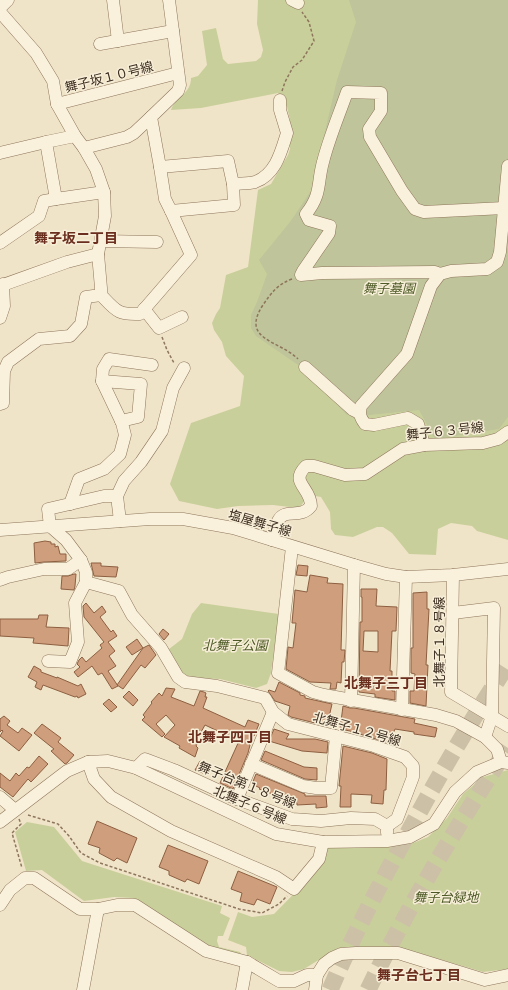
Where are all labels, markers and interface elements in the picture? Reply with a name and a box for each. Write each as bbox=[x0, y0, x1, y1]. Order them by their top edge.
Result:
street label: 舞子坂１０号線 bbox=[63, 59, 155, 95]
district label: 舞子坂二丁目 bbox=[34, 230, 118, 246]
park label: 舞子墓園 bbox=[363, 281, 417, 296]
street label: 舞子６３号線 bbox=[405, 419, 485, 443]
street label: 塩屋舞子線 bbox=[227, 507, 293, 539]
street label: 北舞子１８号線 bbox=[432, 596, 447, 688]
park label: 北舞子公園 bbox=[202, 638, 269, 653]
district label: 北舞子三丁目 bbox=[344, 675, 428, 691]
street label: 北舞子１２号線 bbox=[311, 709, 403, 749]
district label: 北舞子四丁目 bbox=[188, 729, 272, 745]
street label: 舞子台第１８号線 bbox=[196, 759, 298, 811]
street label: 北舞子６号線 bbox=[211, 783, 289, 827]
park label: 舞子台緑地 bbox=[413, 890, 480, 905]
district label: 舞子台七丁目 bbox=[377, 967, 461, 983]

